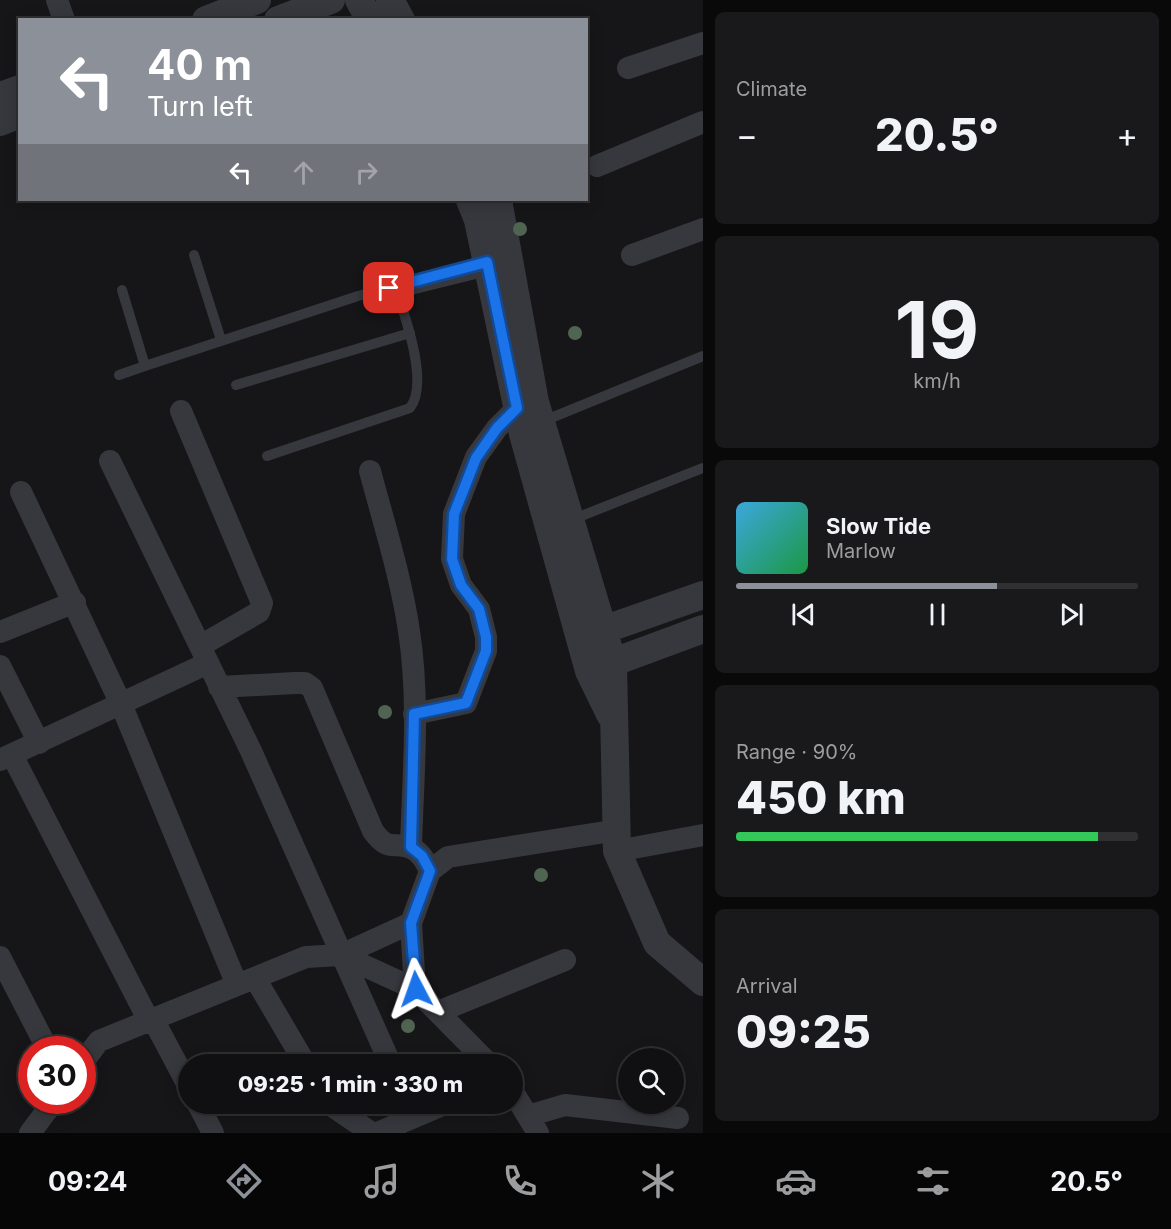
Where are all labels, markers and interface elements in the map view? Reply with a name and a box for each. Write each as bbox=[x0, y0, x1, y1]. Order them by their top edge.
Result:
text: 40 m bbox=[147, 39, 252, 90]
icon: left bbox=[48, 42, 126, 120]
text: Climate bbox=[736, 77, 807, 101]
text: Turn left bbox=[147, 90, 253, 123]
text: 20.5° bbox=[875, 107, 999, 162]
text: − bbox=[736, 115, 758, 155]
text: + bbox=[1116, 115, 1138, 155]
icon: left bbox=[224, 156, 257, 189]
icon: ahead bbox=[287, 156, 320, 189]
icon: right bbox=[350, 156, 383, 189]
pin bbox=[363, 262, 414, 313]
icon: arrive bbox=[372, 271, 405, 304]
text: 19 bbox=[895, 282, 979, 377]
text: km/h bbox=[913, 369, 961, 393]
text: Slow Tide bbox=[826, 513, 931, 539]
text: Marlow bbox=[826, 539, 896, 563]
icon: previous bbox=[787, 598, 820, 631]
icon: pause bbox=[921, 598, 954, 631]
icon: next bbox=[1055, 598, 1088, 631]
text: Range · 90% bbox=[736, 740, 857, 764]
text: 450 km bbox=[736, 770, 906, 825]
position arrow bbox=[384, 957, 448, 1021]
text: Arrival bbox=[736, 974, 798, 998]
text: 09:25 bbox=[736, 1004, 871, 1059]
speed limit sign: 30 bbox=[18, 1036, 96, 1114]
map controls bbox=[618, 1048, 684, 1114]
button: search bbox=[618, 1048, 684, 1114]
text: 09:25 · 1 min · 330 m bbox=[238, 1071, 463, 1097]
icon: directions bbox=[223, 1160, 265, 1202]
icon: music bbox=[361, 1160, 403, 1202]
icon: phone bbox=[499, 1160, 541, 1202]
icon: climate bbox=[637, 1160, 679, 1202]
icon: car bbox=[775, 1160, 817, 1202]
icon: filters bbox=[912, 1160, 954, 1202]
text: 09:24 bbox=[48, 1165, 128, 1198]
text: 20.5° bbox=[1050, 1165, 1123, 1198]

